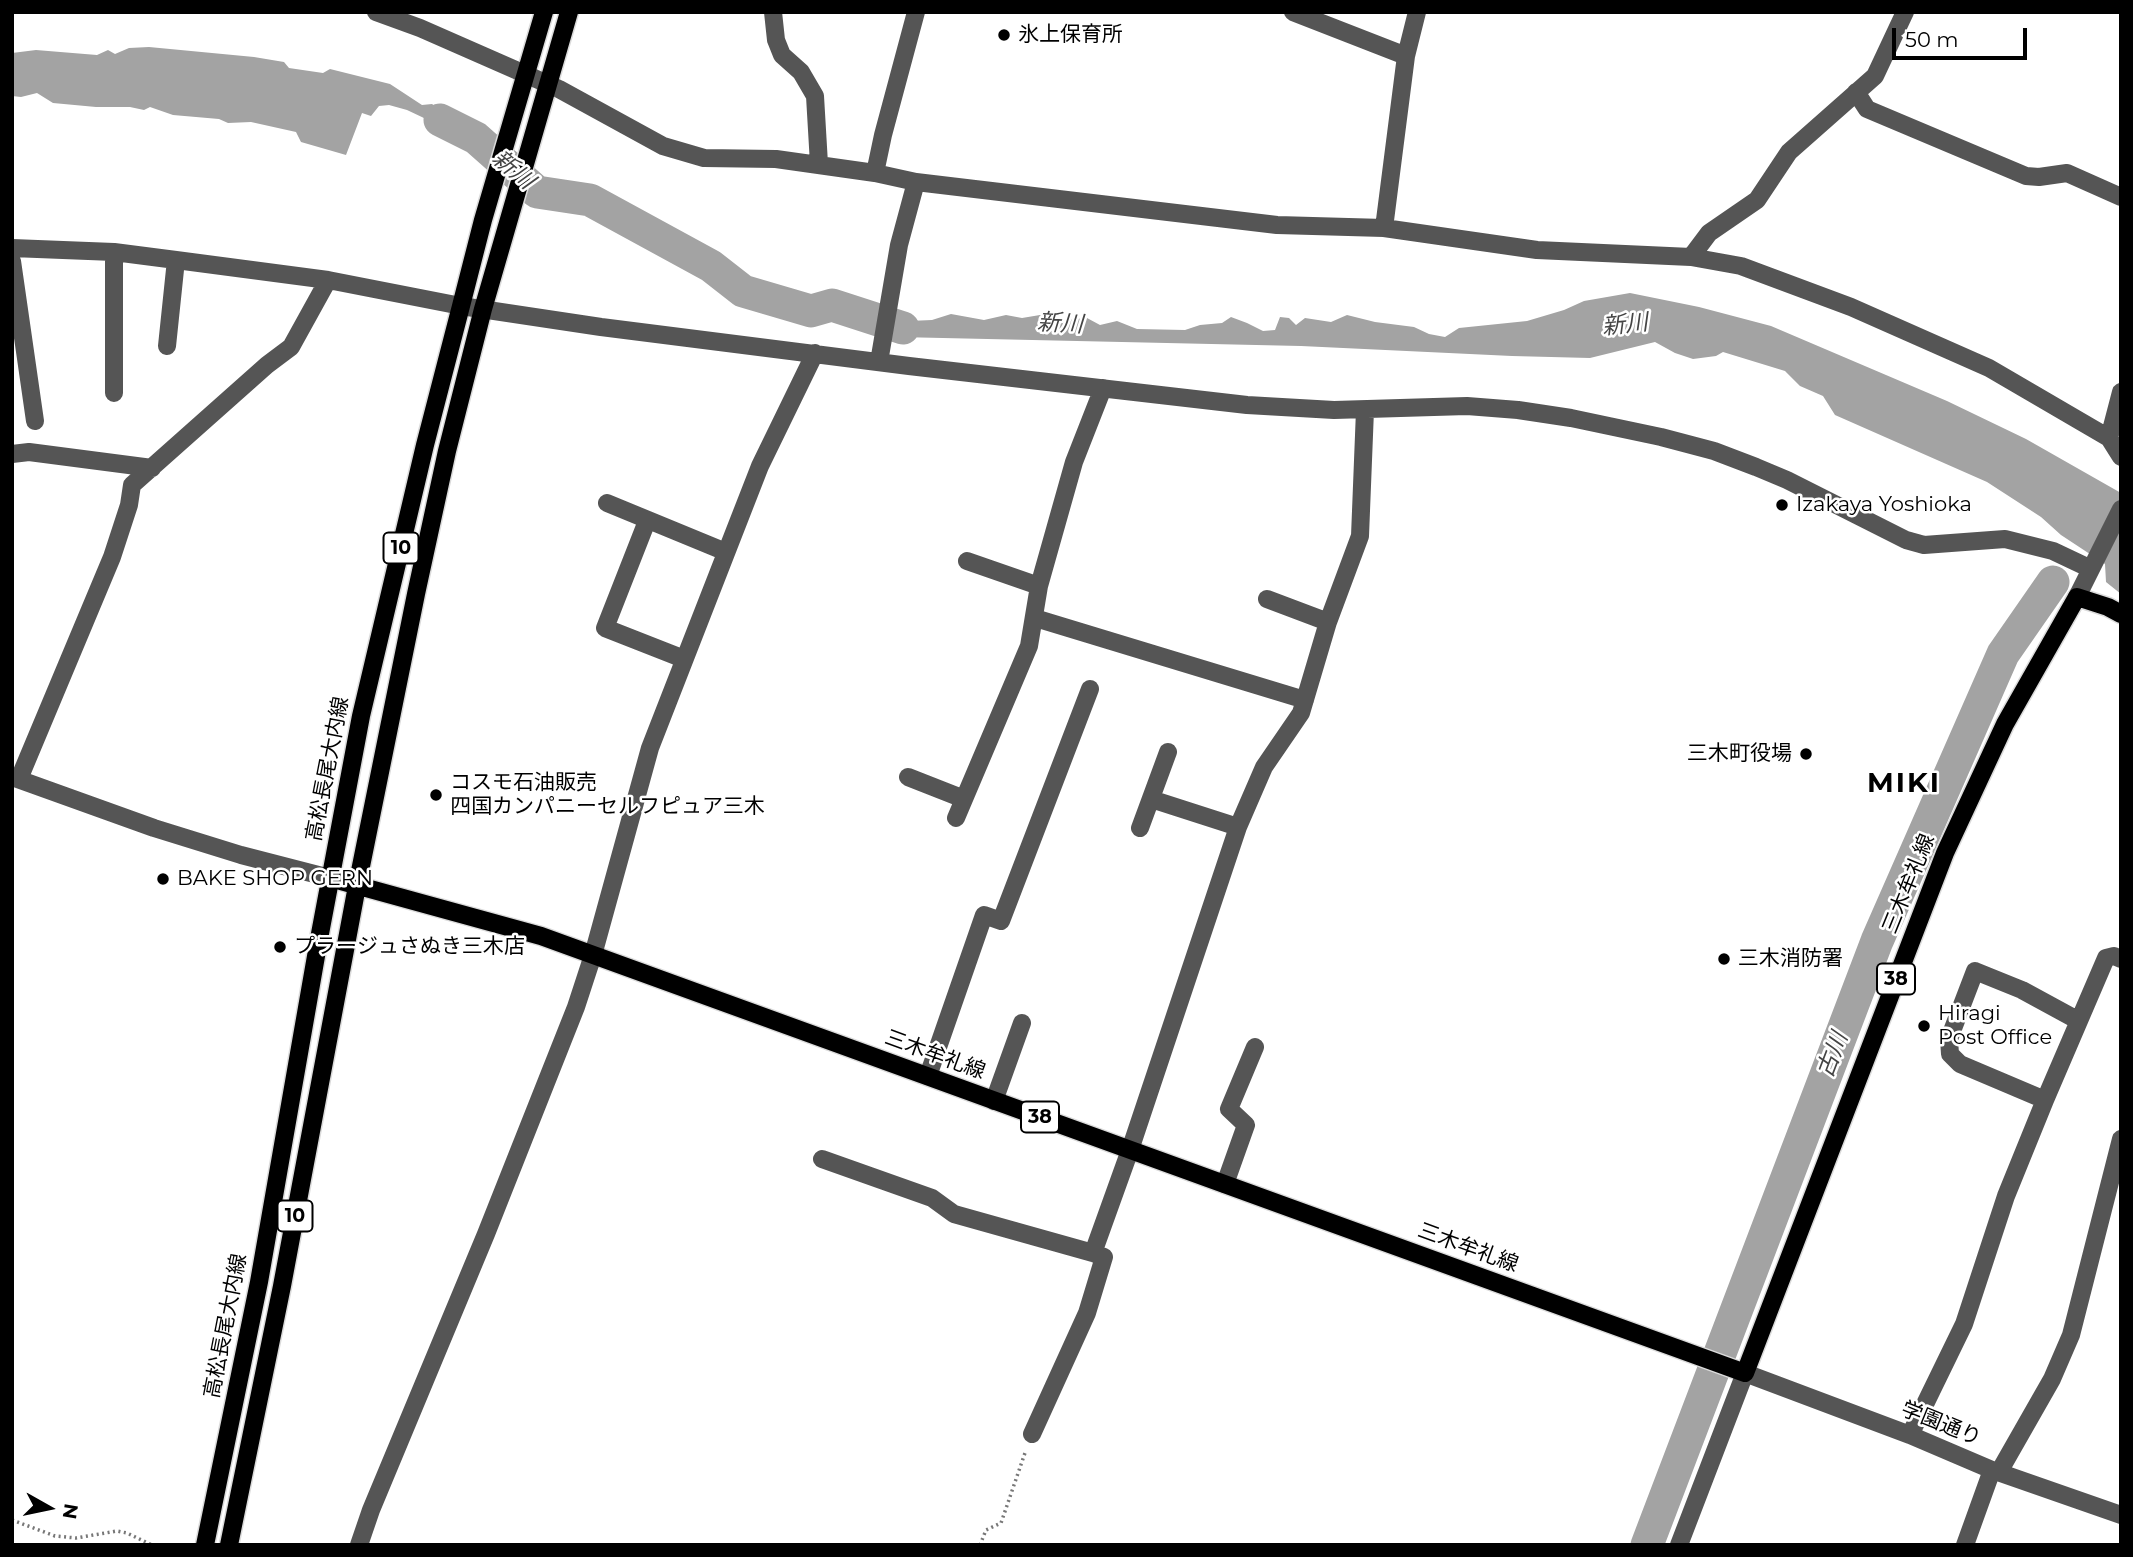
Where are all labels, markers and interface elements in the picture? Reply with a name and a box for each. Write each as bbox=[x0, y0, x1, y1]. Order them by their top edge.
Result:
scale bar bbox=[1895, 14, 2030, 58]
place label: 氷上保育所 bbox=[1018, 22, 1123, 48]
marker: 氷上保育所 bbox=[996, 27, 1012, 43]
text: 50 m bbox=[1905, 27, 1959, 52]
water label: 新川 bbox=[487, 145, 539, 195]
water label: 新川 bbox=[1036, 309, 1084, 339]
water label: 新川 bbox=[1601, 309, 1649, 341]
place label: Izakaya Yoshioka bbox=[1796, 492, 1972, 518]
marker: Izakaya Yoshioka bbox=[1774, 497, 1790, 513]
road number: 10 bbox=[384, 533, 418, 564]
street label: 高松長尾大内線 bbox=[302, 694, 354, 844]
place label: 三木町役場 bbox=[1687, 741, 1792, 767]
marker: 三木町役場 bbox=[1798, 746, 1814, 762]
district label: MIKI bbox=[1868, 767, 1940, 801]
place label: コスモ石油販売 四国カンパニーセルフピュア三木 bbox=[450, 770, 765, 820]
marker: コスモ石油販売 四国カンパニーセルフピュア三木 bbox=[428, 787, 444, 803]
street label: 三木牟礼線 bbox=[1878, 831, 1940, 937]
place label: BAKE SHOP GERN bbox=[177, 866, 373, 892]
marker: BAKE SHOP GERN bbox=[155, 871, 171, 887]
place label: プラージュさぬき三木店 bbox=[294, 934, 525, 960]
marker: プラージュさぬき三木店 bbox=[272, 939, 288, 955]
place label: 三木消防署 bbox=[1738, 946, 1843, 972]
marker: 三木消防署 bbox=[1716, 951, 1732, 967]
road number: 38 bbox=[1877, 964, 1915, 995]
place label: Hiragi Post Office bbox=[1938, 1001, 2052, 1051]
marker: Hiragi Post Office bbox=[1916, 1018, 1932, 1034]
street label: 三木牟礼線 bbox=[881, 1025, 989, 1085]
water label: 古川 bbox=[1812, 1029, 1854, 1081]
road number: 38 bbox=[1021, 1102, 1059, 1133]
road number: 10 bbox=[278, 1200, 312, 1232]
street label: 三木牟礼線 bbox=[1414, 1218, 1522, 1278]
street label: 高松長尾大内線 bbox=[200, 1251, 252, 1401]
street label: 学園通り bbox=[1897, 1397, 1985, 1451]
north arrow bbox=[14, 1473, 84, 1543]
text: N bbox=[58, 1502, 83, 1521]

